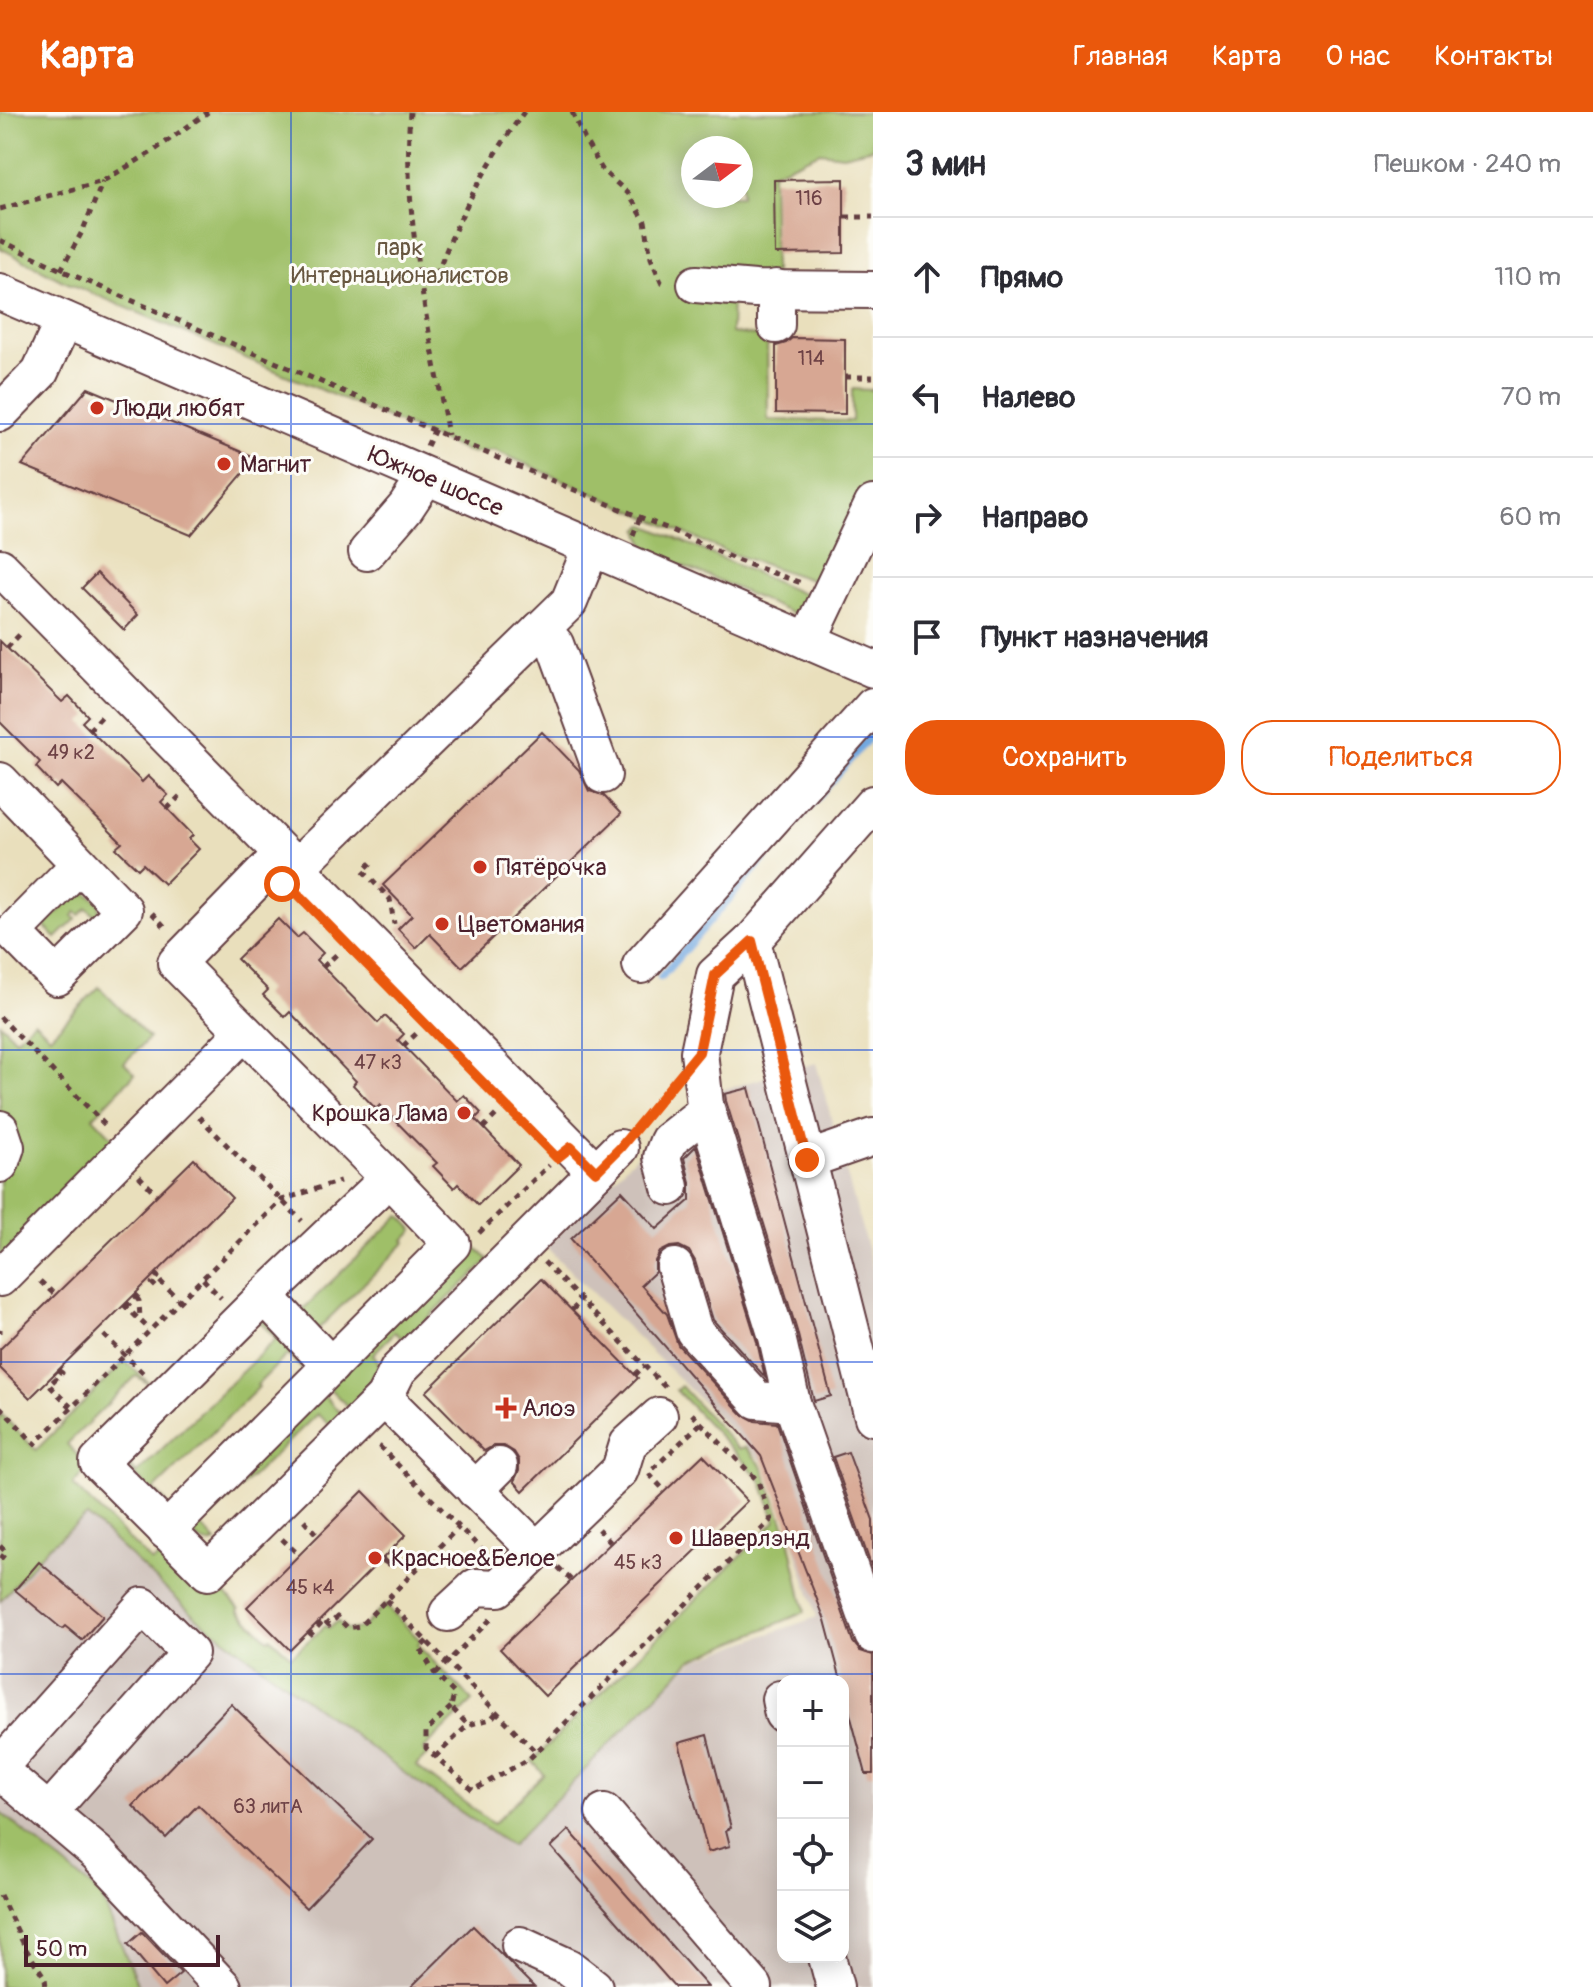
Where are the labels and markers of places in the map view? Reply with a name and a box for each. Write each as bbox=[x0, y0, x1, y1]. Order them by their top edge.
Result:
place label: Люди любят bbox=[112, 394, 245, 423]
marker: Люди любят bbox=[88, 399, 106, 417]
place label: Магнит bbox=[240, 450, 311, 479]
marker: Магнит bbox=[215, 455, 233, 473]
place label: Пятёрочка bbox=[496, 853, 607, 882]
marker: Пятёрочка bbox=[471, 858, 489, 876]
place label: Цветомания bbox=[458, 910, 585, 939]
marker: Цветомания bbox=[433, 915, 451, 933]
place label: Крошка Лама bbox=[312, 1099, 448, 1128]
marker: Крошка Лама bbox=[455, 1104, 473, 1122]
place label: Алоэ bbox=[522, 1394, 576, 1423]
marker: Алоэ bbox=[497, 1399, 515, 1417]
place label: Шаверлэнд bbox=[692, 1524, 810, 1553]
marker: Шаверлэнд bbox=[667, 1529, 685, 1547]
place label: Красное&Белое bbox=[391, 1544, 555, 1573]
marker: Красное&Белое bbox=[366, 1549, 384, 1567]

